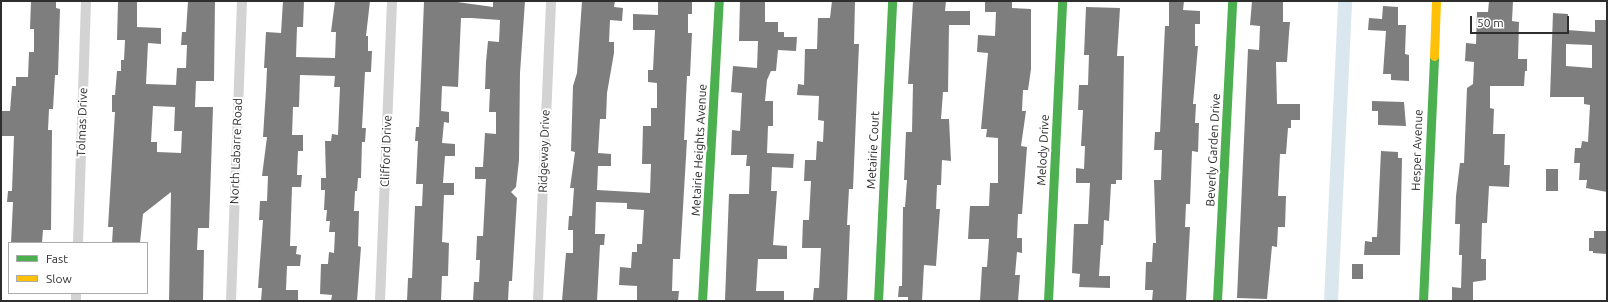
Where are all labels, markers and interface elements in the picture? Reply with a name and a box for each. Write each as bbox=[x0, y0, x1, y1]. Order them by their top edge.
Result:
scale bar bbox=[1472, 8, 1571, 34]
text: 50 m bbox=[1477, 16, 1504, 29]
street label: Metairie Heights Avenue bbox=[688, 84, 710, 216]
street label: Tolmas Drive bbox=[74, 87, 90, 157]
street label: Beverly Garden Drive bbox=[1203, 93, 1223, 207]
street label: North Labarre Road bbox=[227, 98, 245, 204]
street label: Ridgeway Drive bbox=[535, 109, 553, 193]
street label: Hesper Avenue bbox=[1408, 109, 1426, 191]
street label: Metairie Court bbox=[864, 111, 882, 189]
street label: Melody Drive bbox=[1034, 114, 1052, 186]
street label: Clifford Drive bbox=[378, 115, 394, 187]
legend bbox=[8, 242, 148, 294]
text: Fast bbox=[46, 252, 68, 265]
text: Slow bbox=[46, 272, 72, 285]

